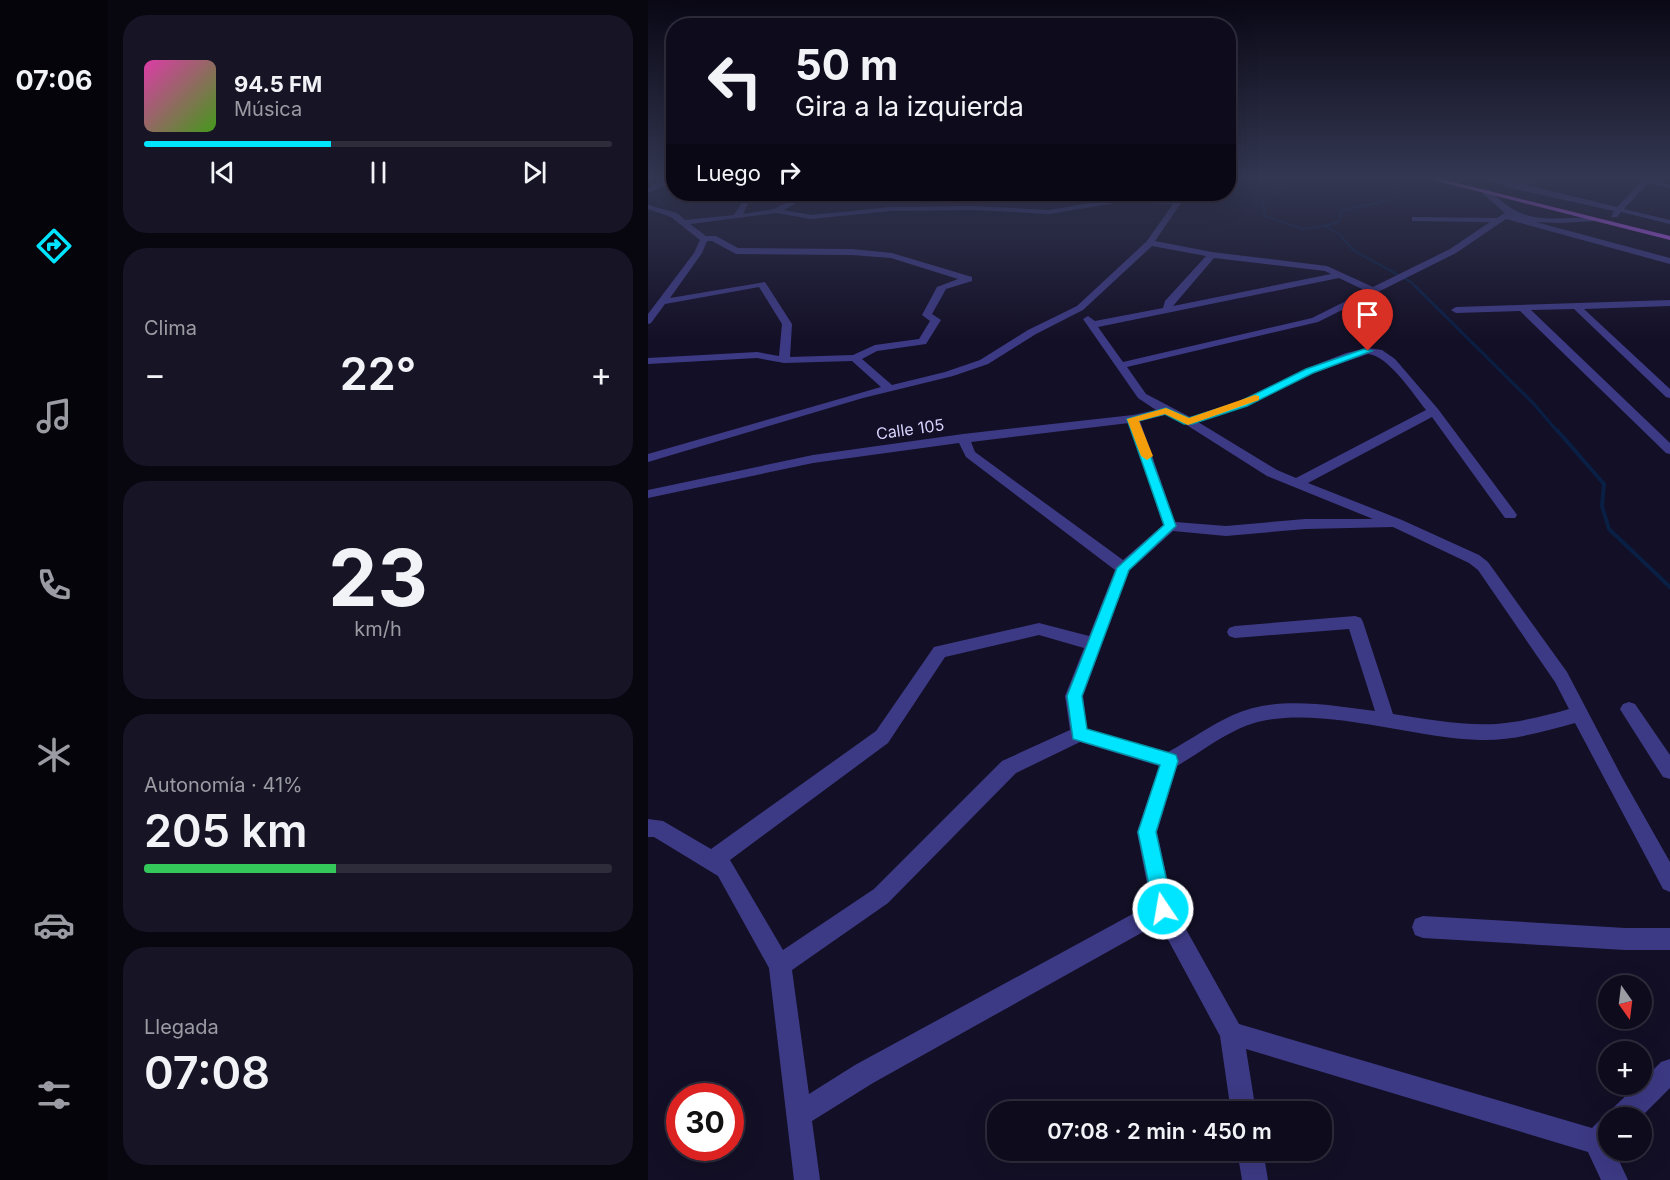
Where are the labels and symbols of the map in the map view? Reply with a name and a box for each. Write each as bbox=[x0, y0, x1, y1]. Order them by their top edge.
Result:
pin bbox=[1342, 289, 1393, 351]
street label: Calle 105 bbox=[875, 414, 945, 444]
position arrow bbox=[1131, 877, 1195, 941]
north arrow bbox=[1598, 975, 1652, 1029]
speed limit sign: 30 bbox=[666, 1083, 744, 1161]

